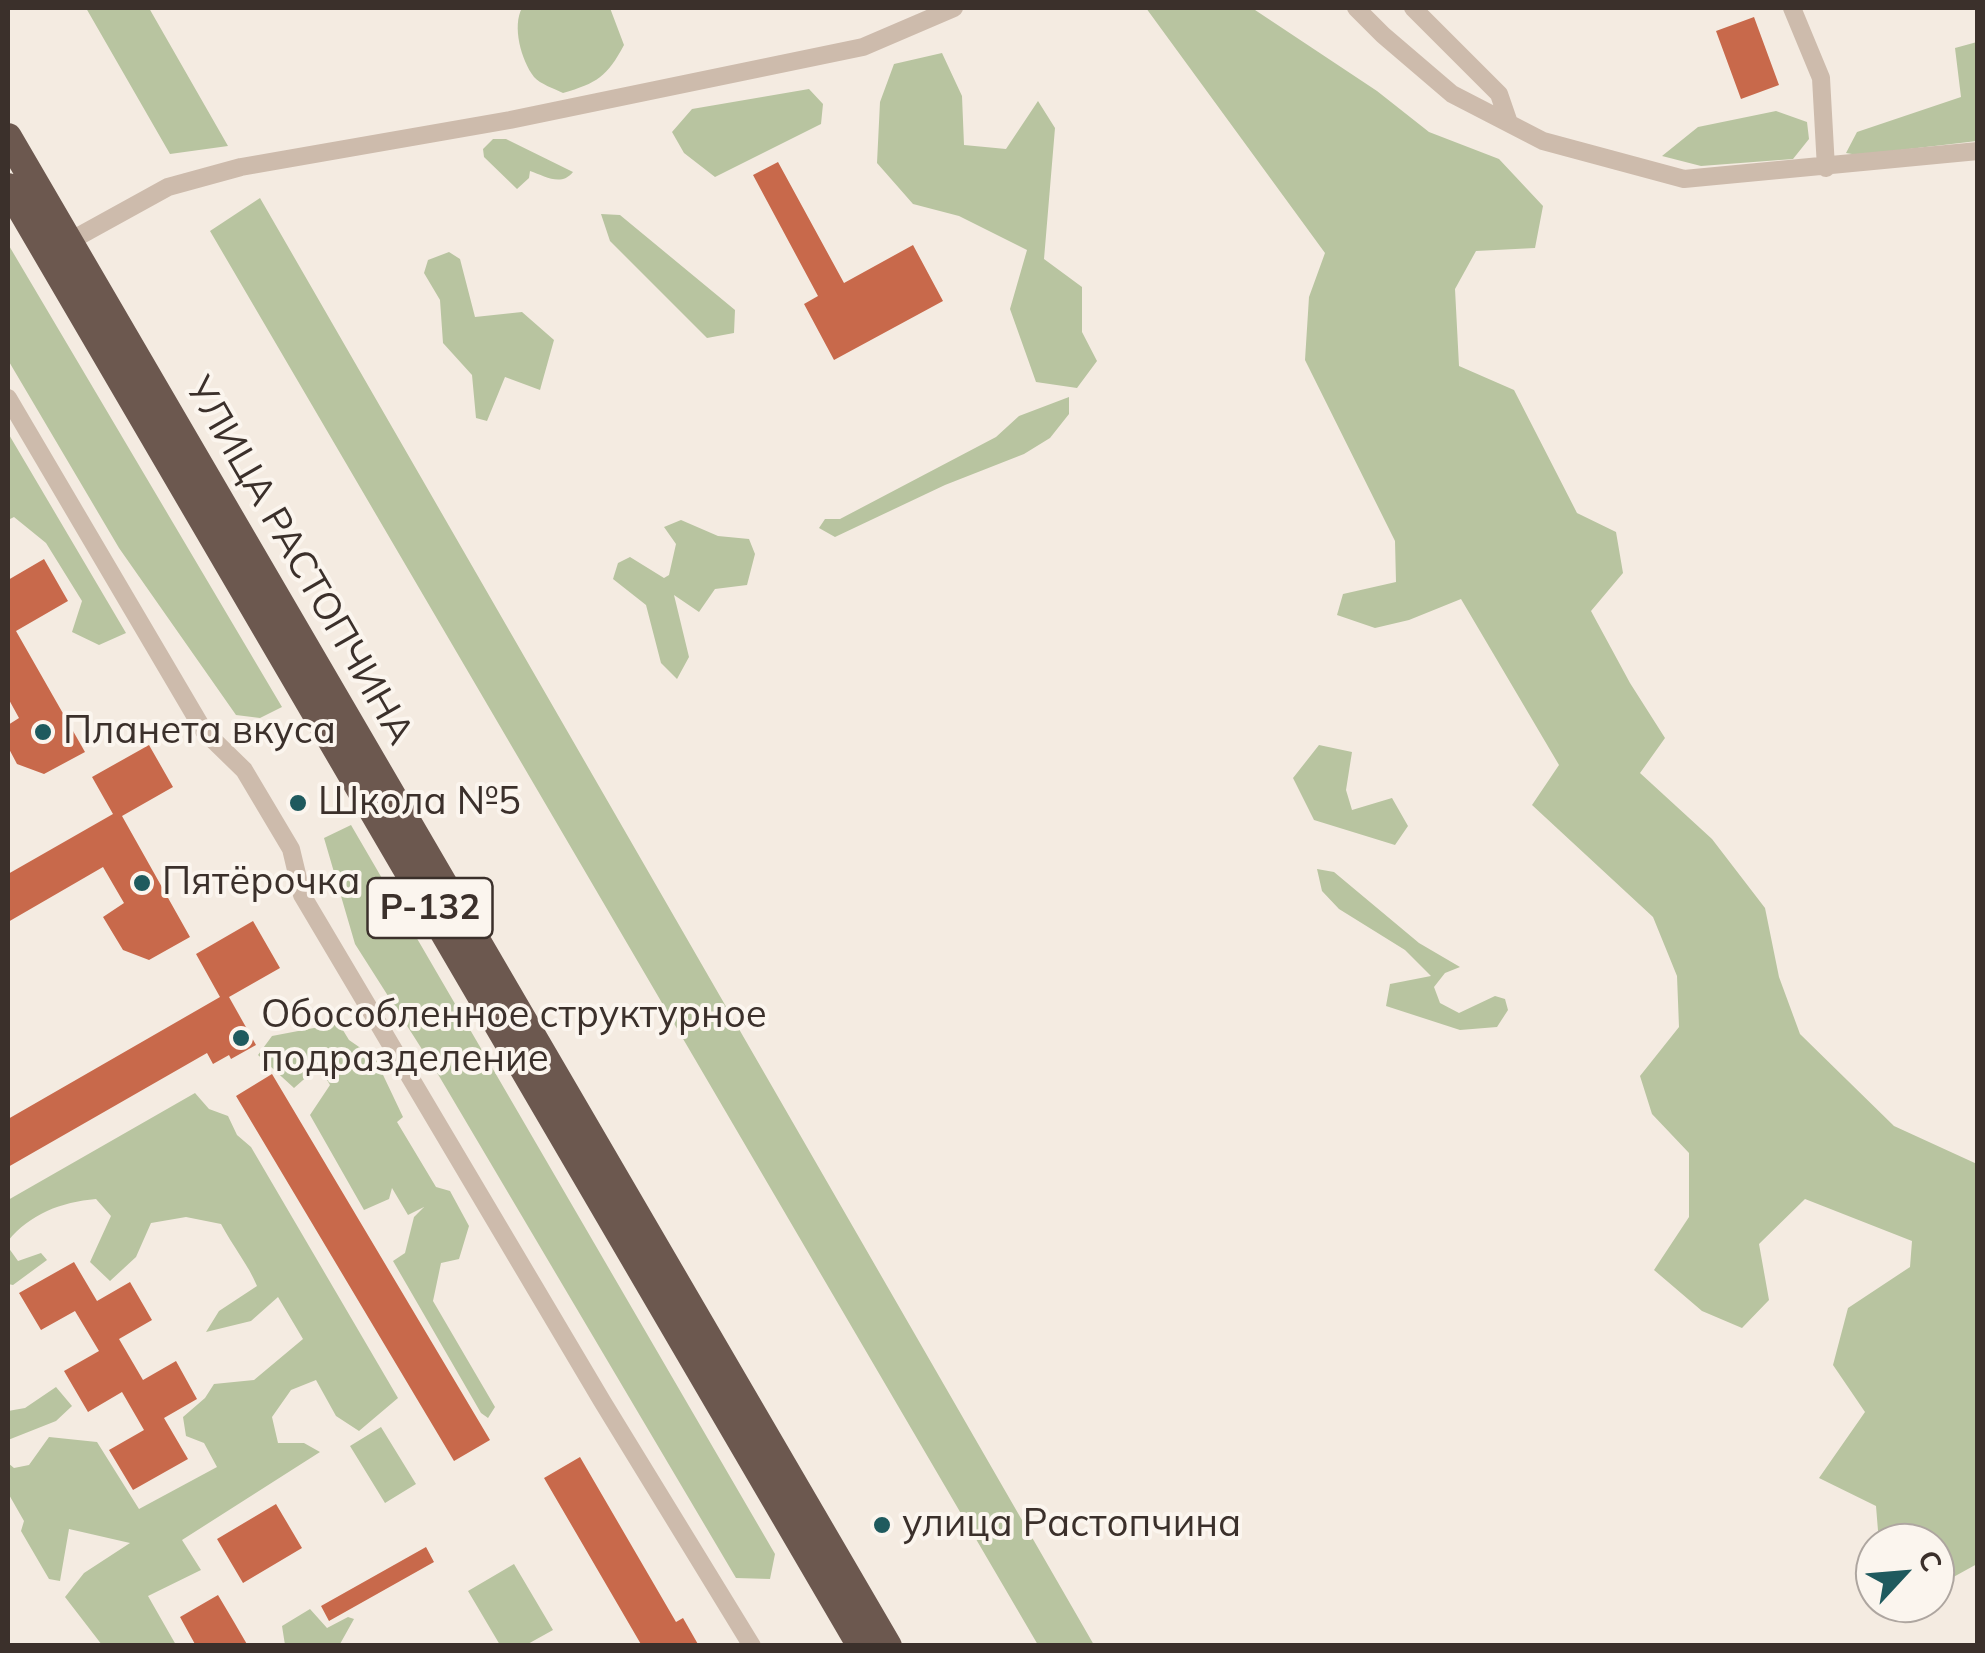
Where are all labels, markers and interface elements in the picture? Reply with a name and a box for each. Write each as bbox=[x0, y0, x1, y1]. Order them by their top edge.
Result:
street label: УЛИЦА РАСТОПЧИНА bbox=[175, 369, 423, 753]
place label: Планета вкуса bbox=[63, 709, 336, 755]
marker: Планета вкуса bbox=[32, 721, 54, 743]
place label: Школа №5 bbox=[318, 780, 521, 826]
marker: Школа №5 bbox=[287, 792, 309, 814]
place label: Пятёрочка bbox=[162, 860, 360, 906]
marker: Пятёрочка bbox=[131, 872, 153, 894]
road number: Р-132 bbox=[368, 878, 492, 938]
place label: Обособленное структурное подразделение bbox=[261, 993, 767, 1082]
marker: Обособленное структурное подразделение bbox=[230, 1027, 252, 1049]
place label: улица Растопчина bbox=[902, 1502, 1241, 1548]
marker: улица Растопчина bbox=[871, 1514, 893, 1536]
north arrow bbox=[1855, 1523, 1955, 1623]
text: С bbox=[1911, 1544, 1951, 1577]

